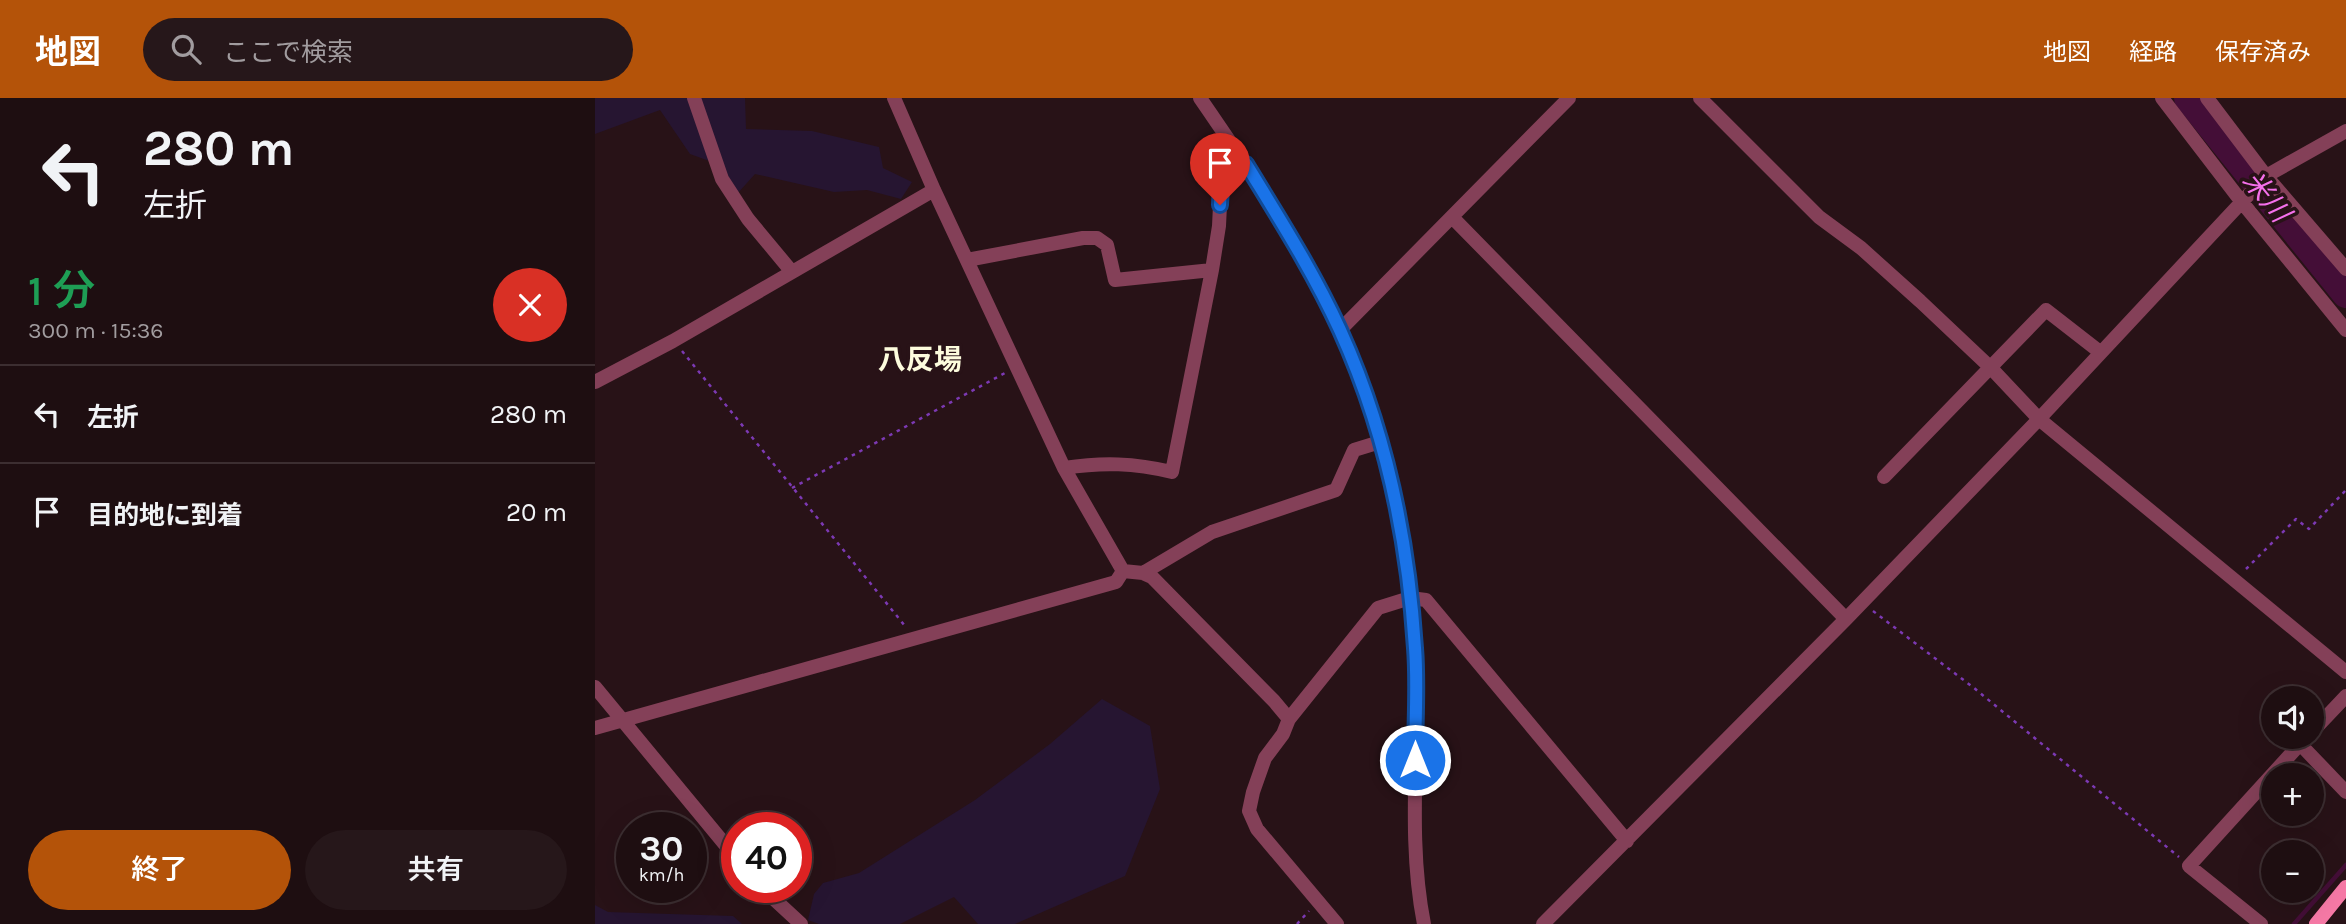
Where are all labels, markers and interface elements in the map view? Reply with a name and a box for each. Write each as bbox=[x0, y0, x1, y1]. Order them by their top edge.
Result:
search box bbox=[143, 18, 633, 81]
icon: search bbox=[167, 30, 205, 68]
text: 地図 bbox=[35, 33, 101, 71]
text: ここで検索 bbox=[223, 37, 353, 68]
text: 地図 bbox=[2043, 38, 2091, 66]
text: 経路 bbox=[2129, 38, 2177, 66]
text: 保存済み bbox=[2215, 38, 2311, 66]
text: 280 m bbox=[143, 120, 294, 177]
icon: left bbox=[28, 126, 119, 217]
pin bbox=[1190, 133, 1250, 205]
icon: arrive bbox=[1201, 144, 1239, 182]
water label: 米川 bbox=[2236, 164, 2299, 231]
text: 左折 bbox=[143, 187, 207, 224]
text: 1 分 bbox=[28, 266, 95, 316]
button: close bbox=[493, 268, 567, 342]
text: 300 m · 15:36 bbox=[28, 317, 164, 344]
district label: 八反場 bbox=[878, 343, 962, 376]
icon: left bbox=[28, 395, 66, 433]
text: 280 m bbox=[490, 399, 567, 430]
text: 左折 bbox=[87, 402, 139, 433]
icon: arrive bbox=[28, 493, 66, 531]
text: 20 m bbox=[506, 497, 567, 528]
text: 目的地に到着 bbox=[87, 500, 243, 531]
map controls bbox=[2261, 686, 2324, 903]
button: sound bbox=[2261, 686, 2324, 749]
position arrow bbox=[1378, 723, 1452, 797]
button: + bbox=[2261, 763, 2324, 826]
speed limit sign: 40 bbox=[721, 812, 812, 903]
text: 30 bbox=[640, 828, 683, 869]
button: 終了 bbox=[28, 830, 291, 910]
button: 共有 bbox=[305, 830, 567, 910]
button: − bbox=[2261, 840, 2324, 903]
text: km/h bbox=[639, 864, 684, 886]

